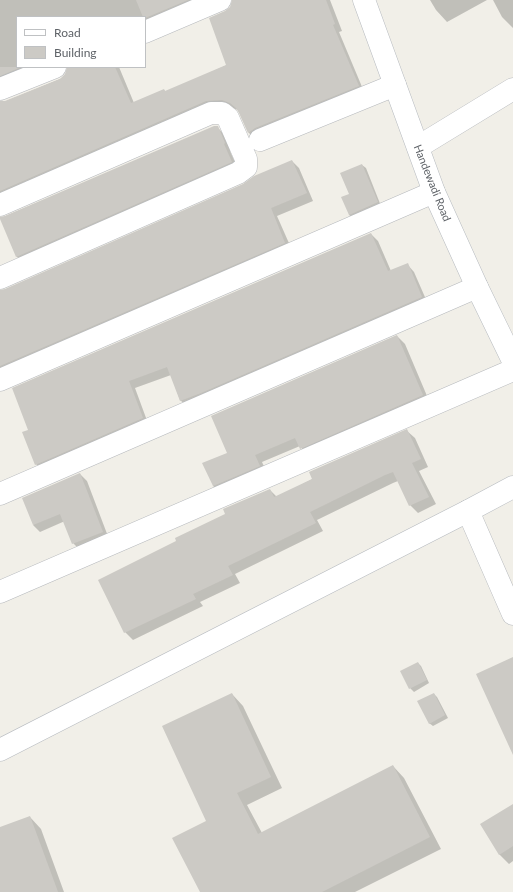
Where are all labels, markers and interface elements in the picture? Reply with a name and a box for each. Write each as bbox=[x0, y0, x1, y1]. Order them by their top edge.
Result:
legend bbox=[16, 16, 146, 68]
text: Road bbox=[54, 25, 81, 40]
text: Building bbox=[54, 45, 97, 60]
street label: Handewadi Road bbox=[411, 143, 453, 223]

